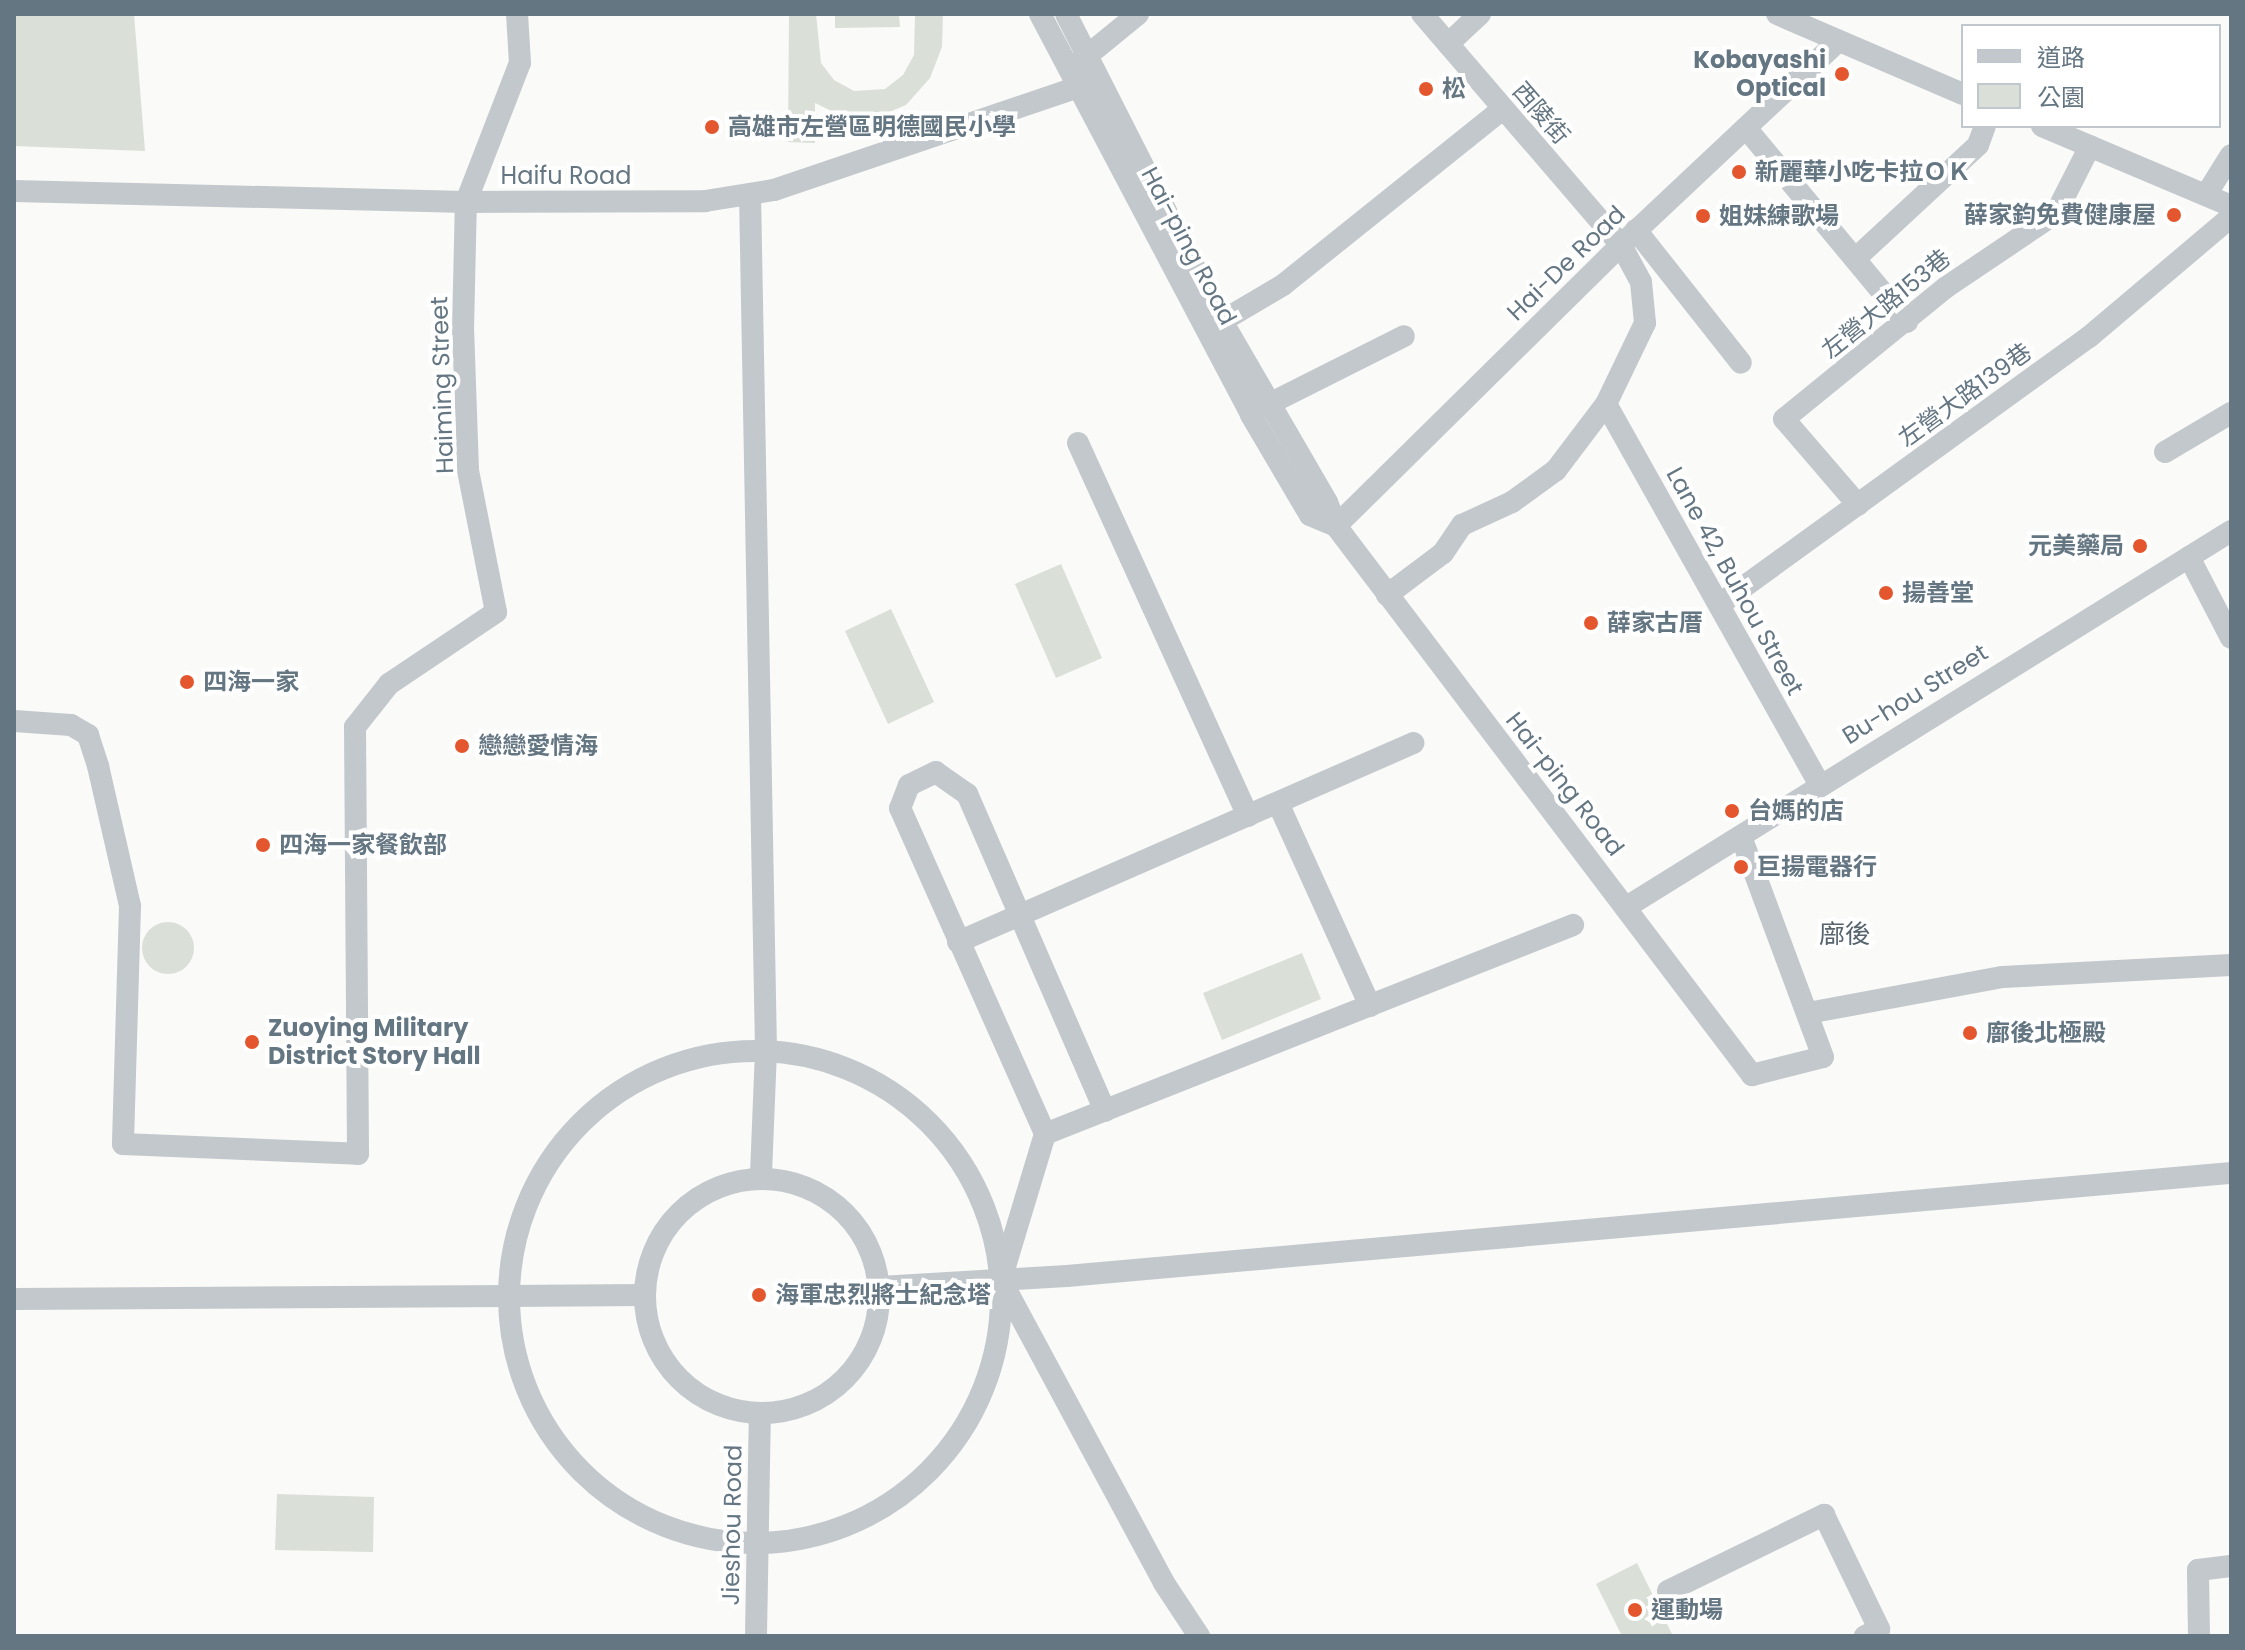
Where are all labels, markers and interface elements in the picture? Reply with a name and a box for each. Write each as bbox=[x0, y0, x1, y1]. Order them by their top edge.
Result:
legend bbox=[1961, 24, 2221, 128]
text: 道路 bbox=[2037, 41, 2085, 74]
place label: Kobayashi Optical bbox=[1693, 46, 1826, 102]
marker: Kobayashi Optical bbox=[1833, 65, 1851, 83]
place label: 松 bbox=[1442, 75, 1466, 103]
street label: 西陵街 bbox=[1507, 76, 1575, 150]
marker: 松 bbox=[1417, 80, 1435, 98]
text: 公園 bbox=[2037, 81, 2085, 114]
place label: 高雄市左營區明德國民小學 bbox=[728, 113, 1016, 141]
marker: 高雄市左營區明德國民小學 bbox=[703, 118, 721, 136]
place label: 新麗華小吃卡拉ＯＫ bbox=[1755, 158, 1971, 186]
street label: Haifu Road bbox=[501, 162, 631, 190]
street label: Hai-ping Road bbox=[1135, 162, 1243, 330]
marker: 新麗華小吃卡拉ＯＫ bbox=[1730, 163, 1748, 181]
street label: Hai-De Road bbox=[1501, 200, 1631, 326]
place label: 薛家鈞免費健康屋 bbox=[1964, 201, 2156, 229]
place label: 姐妹練歌場 bbox=[1719, 202, 1839, 230]
marker: 薛家鈞免費健康屋 bbox=[2163, 204, 2185, 226]
marker: 姐妹練歌場 bbox=[1694, 207, 1712, 225]
street label: 左營大路153巷 bbox=[1816, 243, 1956, 365]
street label: Haiming Street bbox=[425, 296, 459, 474]
street label: 左營大路139巷 bbox=[1893, 337, 2037, 453]
street label: Lane 42, Buhou Street bbox=[1660, 462, 1810, 700]
place label: 元美藥局 bbox=[2028, 532, 2124, 560]
marker: 元美藥局 bbox=[2131, 537, 2149, 555]
place label: 揚善堂 bbox=[1902, 579, 1974, 607]
marker: 揚善堂 bbox=[1877, 584, 1895, 602]
place label: 薛家古厝 bbox=[1607, 609, 1703, 637]
marker: 薛家古厝 bbox=[1582, 614, 1600, 632]
street label: Bu-hou Street bbox=[1837, 638, 1993, 750]
place label: 四海一家 bbox=[203, 668, 299, 696]
marker: 四海一家 bbox=[178, 673, 196, 691]
street label: Hai-ping Road bbox=[1500, 706, 1630, 862]
place label: 戀戀愛情海 bbox=[478, 732, 598, 760]
marker: 戀戀愛情海 bbox=[453, 737, 471, 755]
place label: 台媽的店 bbox=[1748, 797, 1844, 825]
marker: 台媽的店 bbox=[1723, 802, 1741, 820]
place label: 四海一家餐飲部 bbox=[279, 831, 447, 859]
marker: 四海一家餐飲部 bbox=[254, 836, 272, 854]
place label: 巨揚電器行 bbox=[1757, 853, 1877, 881]
marker: 巨揚電器行 bbox=[1732, 858, 1750, 876]
district label: 廍後 bbox=[1819, 919, 1871, 951]
place label: Zuoying Military District Story Hall bbox=[268, 1014, 481, 1070]
place label: 廍後北極殿 bbox=[1986, 1019, 2106, 1047]
marker: 廍後北極殿 bbox=[1961, 1024, 1979, 1042]
marker: Zuoying Military District Story Hall bbox=[243, 1033, 261, 1051]
place label: 海軍忠烈將士紀念塔 bbox=[775, 1281, 991, 1309]
marker: 海軍忠烈將士紀念塔 bbox=[750, 1286, 768, 1304]
street label: Jieshou Road bbox=[716, 1444, 748, 1606]
place label: 運動場 bbox=[1651, 1596, 1723, 1624]
marker: 運動場 bbox=[1626, 1601, 1644, 1619]

